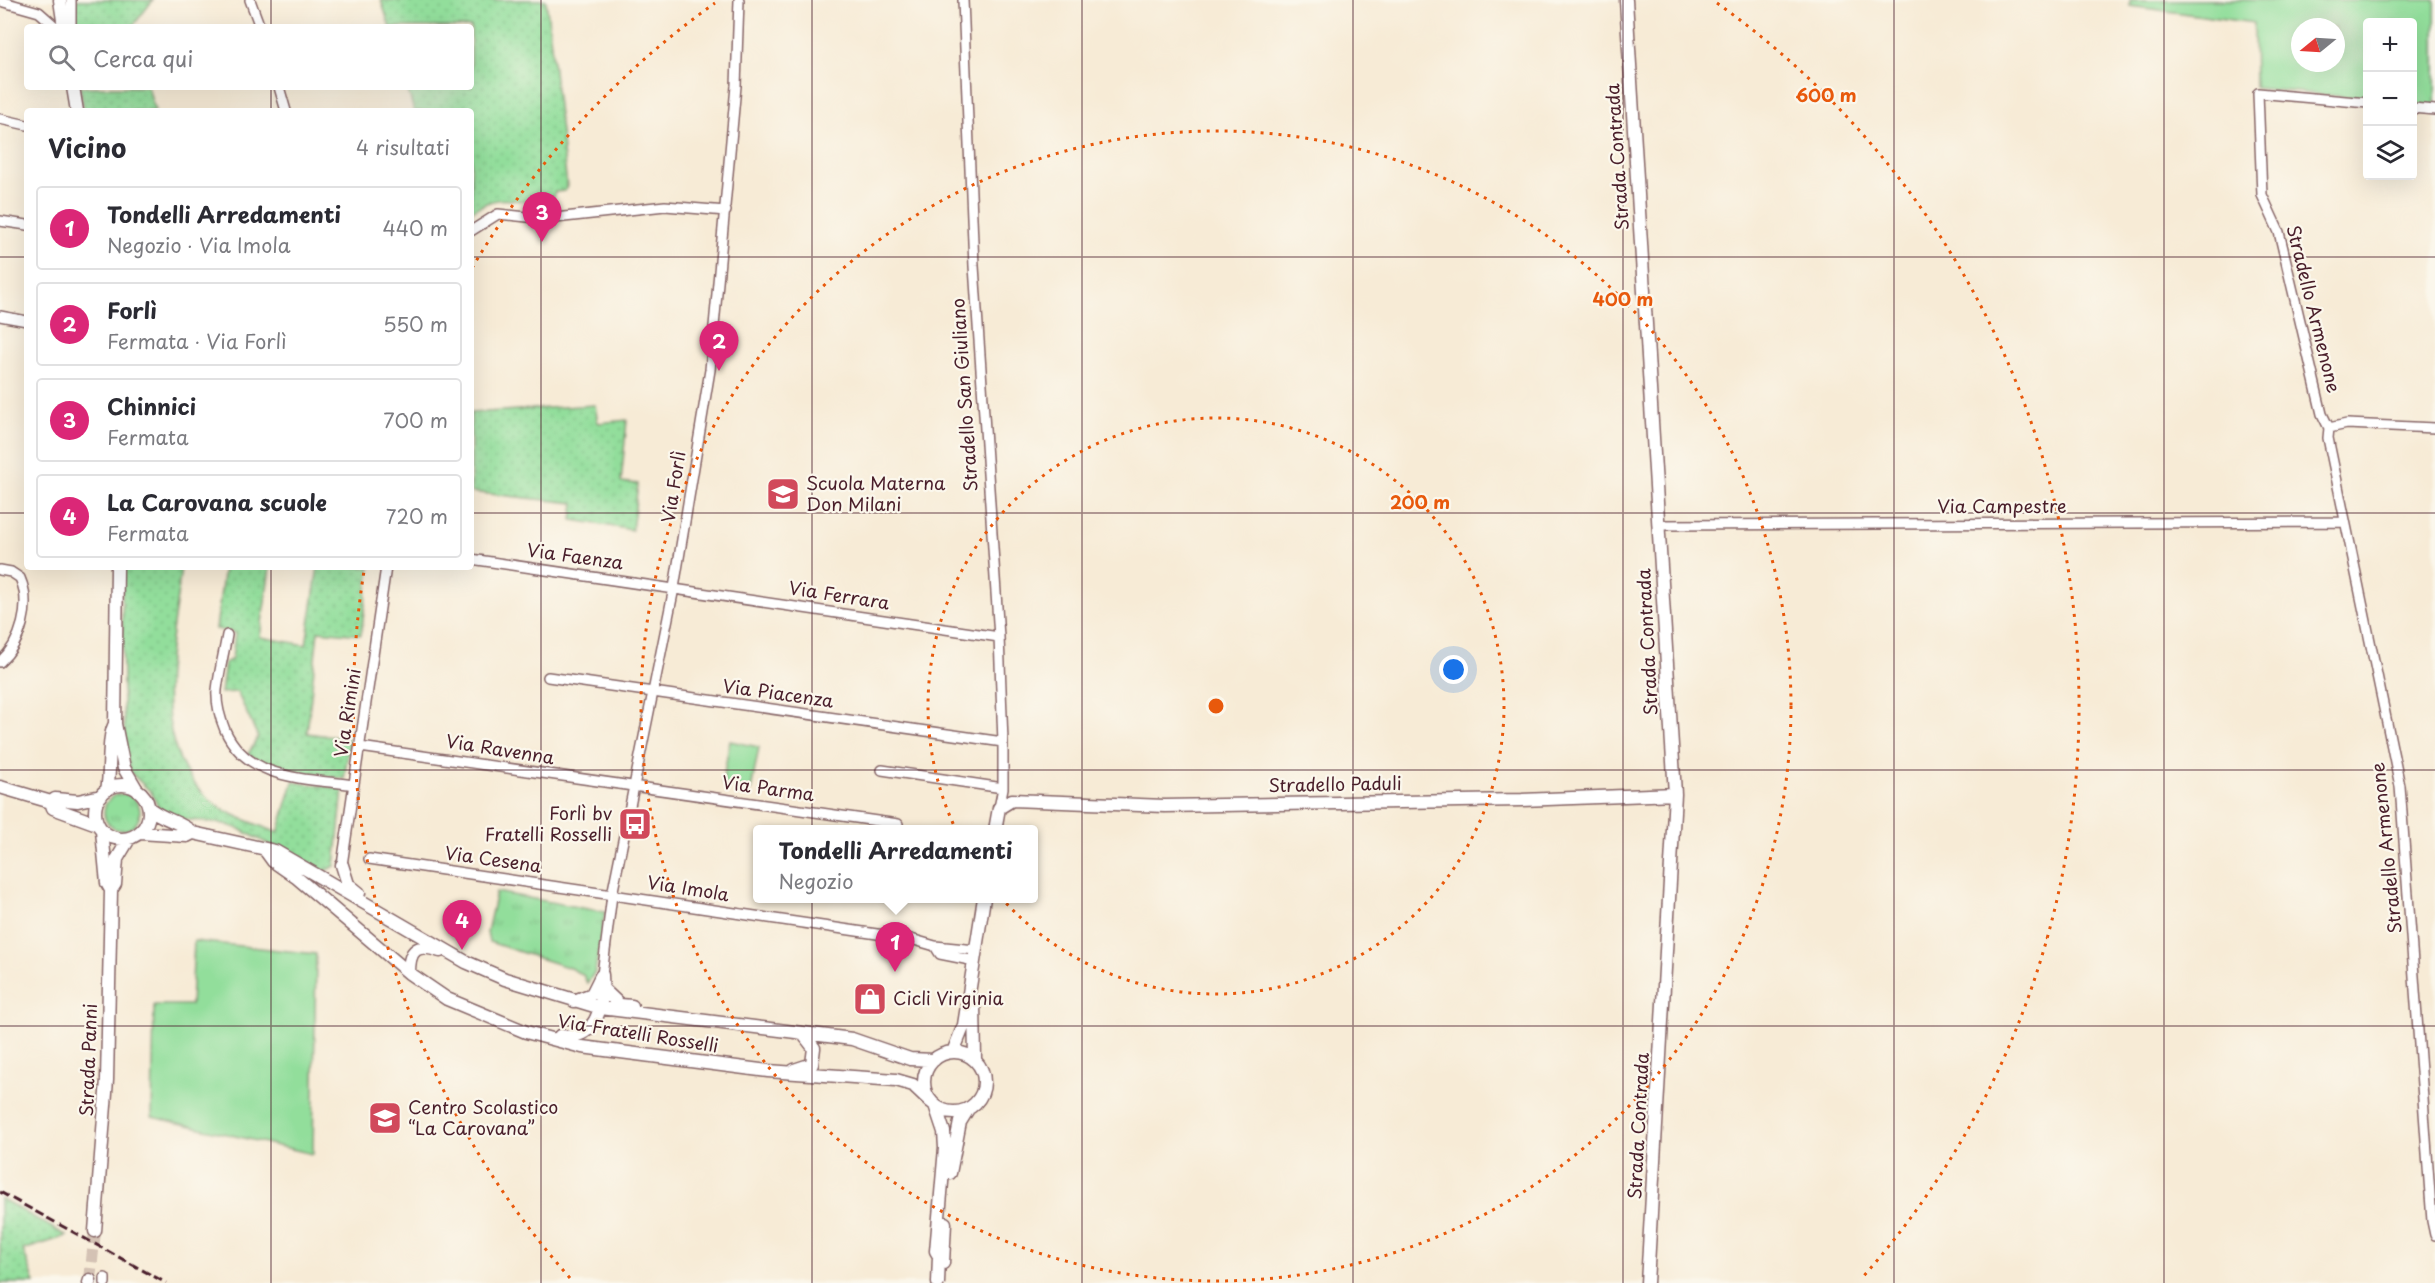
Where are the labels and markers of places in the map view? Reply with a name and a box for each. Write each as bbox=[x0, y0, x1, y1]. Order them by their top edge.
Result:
pin: 3 bbox=[522, 192, 562, 242]
pin: 2 bbox=[700, 322, 738, 371]
place label: Scuola Materna Don Milani bbox=[806, 469, 946, 517]
school or university icon: Scuola Materna Don Milani bbox=[765, 476, 801, 512]
centre of rings bbox=[1206, 696, 1226, 716]
place label: Forlì bv Fratelli Rosselli bbox=[485, 799, 613, 847]
bus stop icon: Forlì bv Fratelli Rosselli bbox=[617, 806, 653, 842]
pin: 4 bbox=[442, 900, 482, 950]
pin: 1 bbox=[876, 922, 914, 972]
shop icon: Cicli Virginia bbox=[852, 981, 888, 1017]
place label: Cicli Virginia bbox=[893, 984, 1004, 1011]
place label: Centro Scolastico “La Carovana” bbox=[408, 1093, 558, 1141]
school or university icon: Centro Scolastico “La Carovana” bbox=[367, 1100, 403, 1136]

